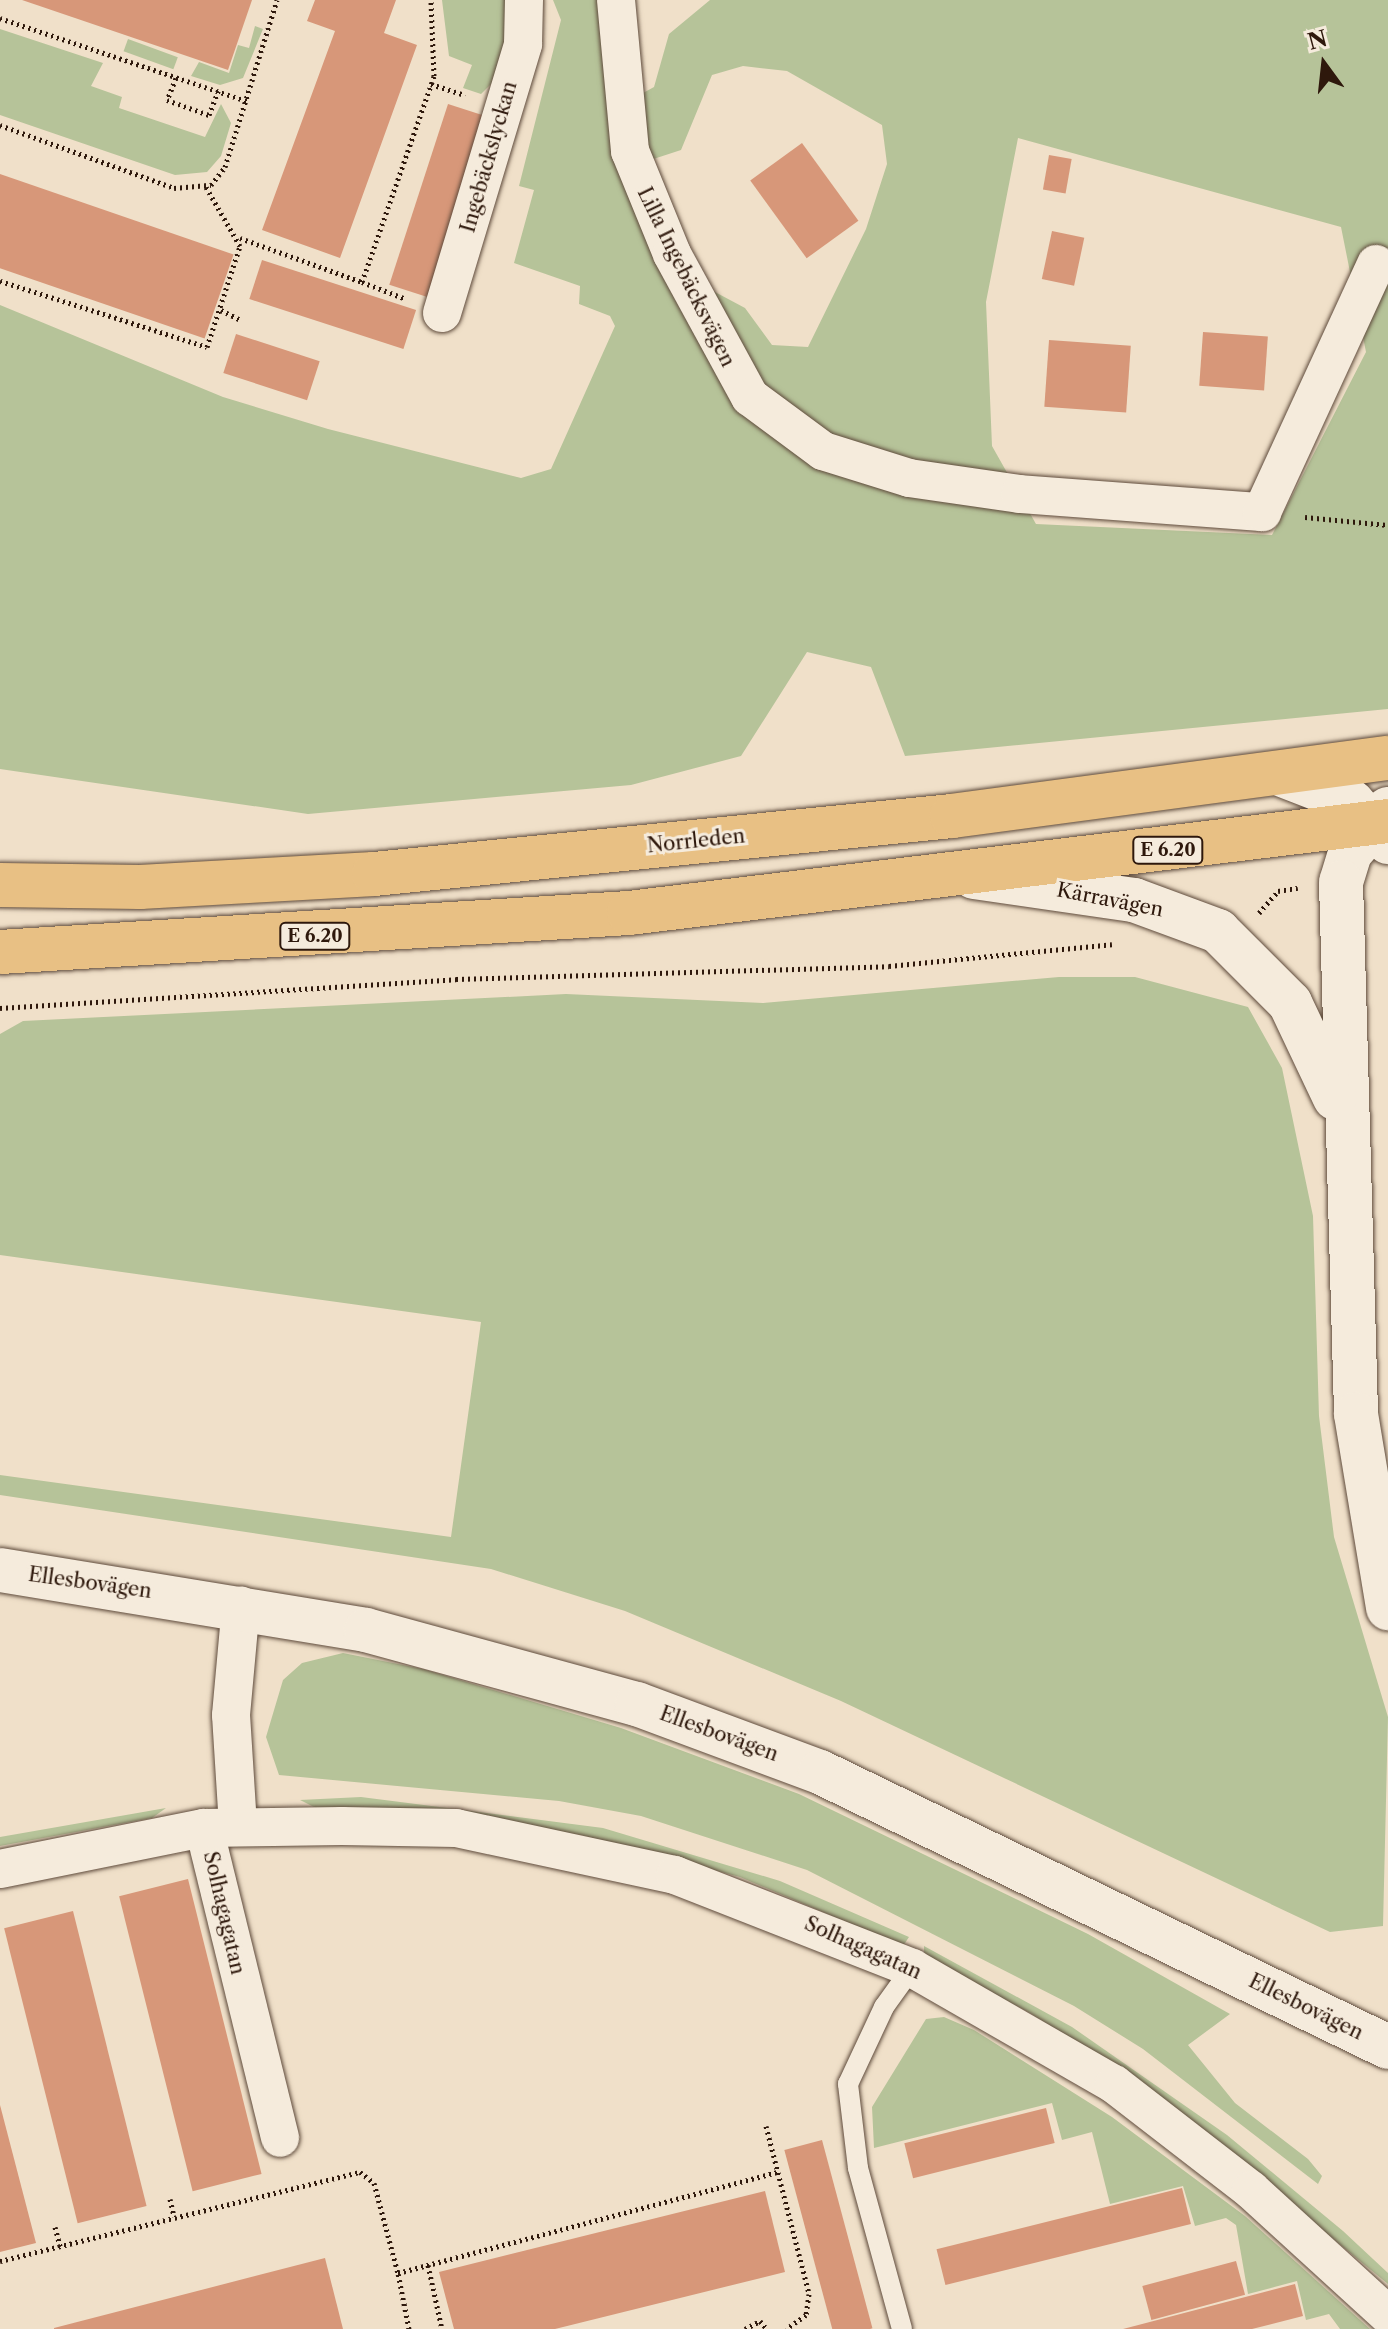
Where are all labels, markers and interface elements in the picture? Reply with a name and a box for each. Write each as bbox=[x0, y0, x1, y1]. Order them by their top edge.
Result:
north arrow bbox=[1284, 24, 1364, 104]
text: N bbox=[1305, 25, 1330, 56]
street label: Ingebäckslyckan bbox=[456, 79, 522, 235]
street label: Lilla Ingebäcksvägen bbox=[632, 183, 740, 371]
street label: Norrleden bbox=[646, 824, 746, 858]
road number: E 6.20 bbox=[1132, 836, 1204, 864]
street label: Kärravägen bbox=[1055, 878, 1165, 922]
road number: E 6.20 bbox=[279, 922, 351, 950]
street label: Ellesbovägen bbox=[27, 1562, 153, 1604]
street label: Ellesbovägen bbox=[656, 1701, 782, 1767]
street label: Solhagagatan bbox=[198, 1849, 250, 1977]
street label: Solhagagatan bbox=[801, 1912, 925, 1984]
street label: Ellesbovägen bbox=[1245, 1969, 1367, 2045]

